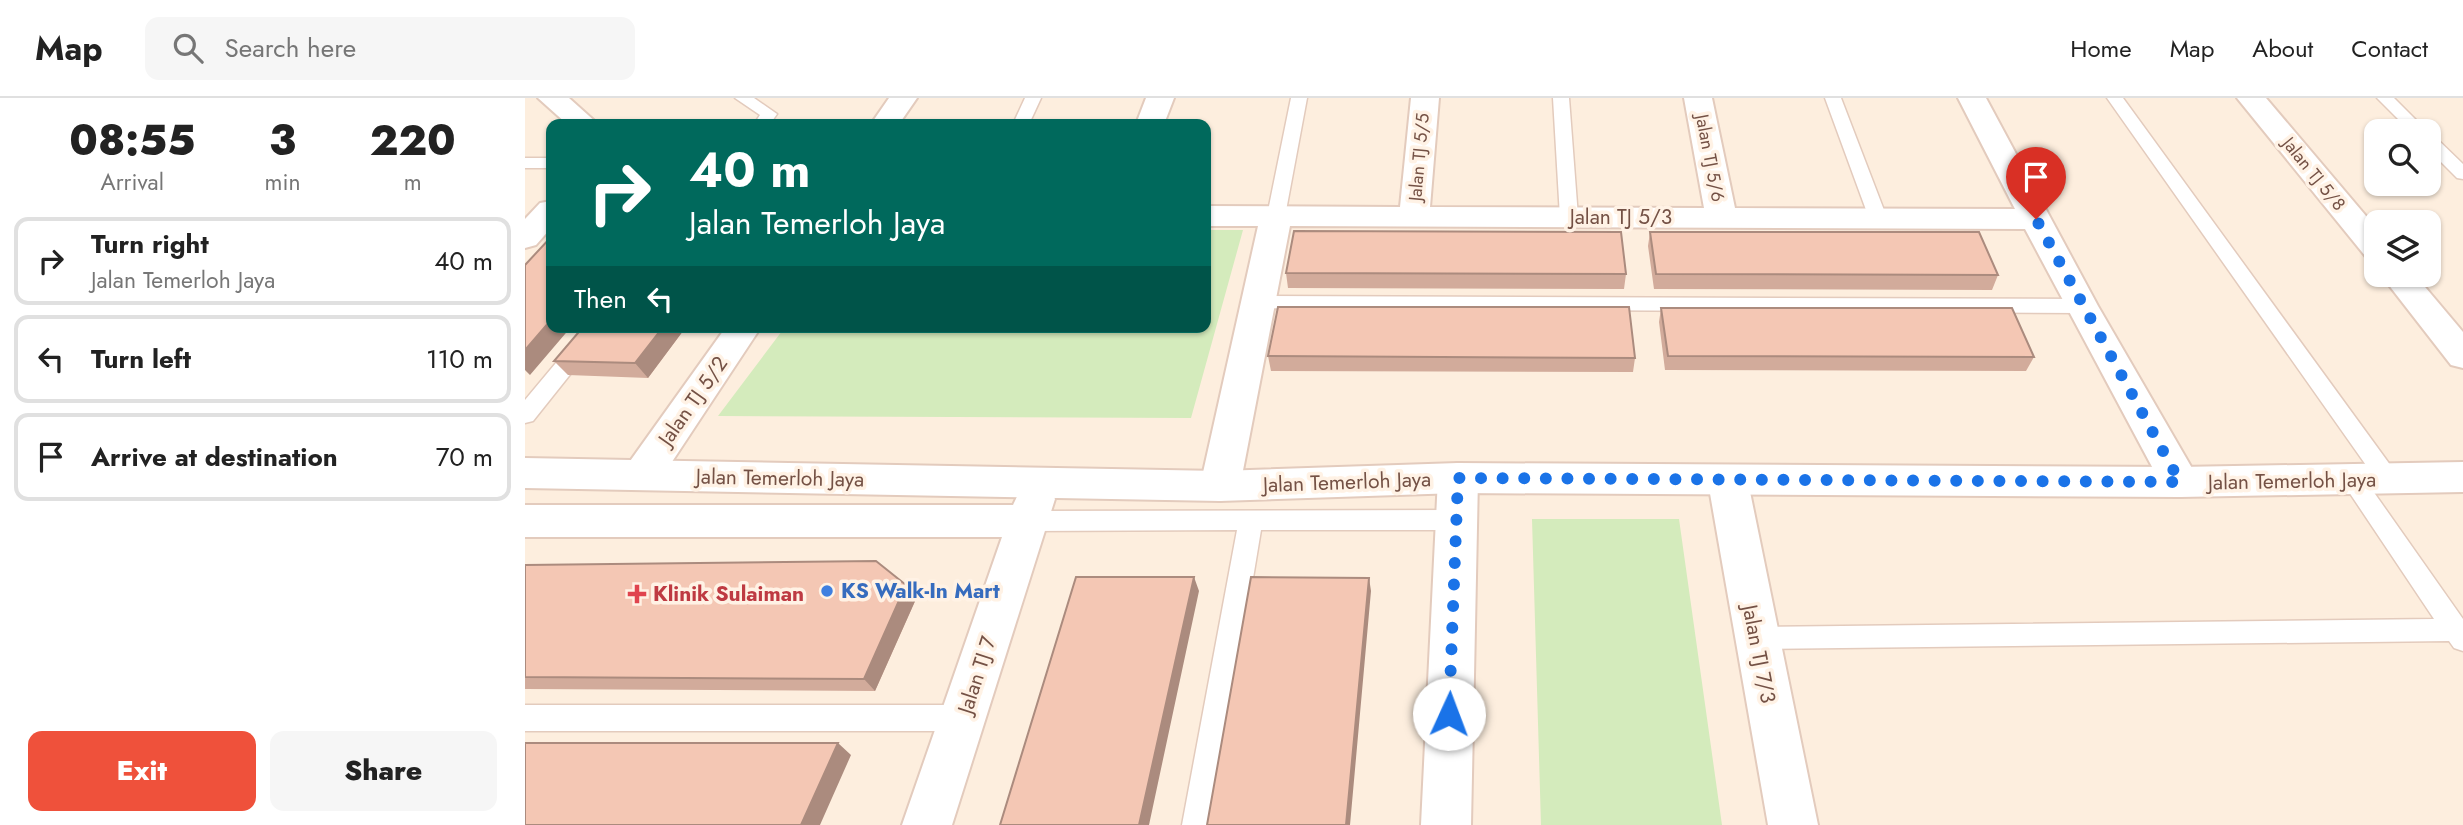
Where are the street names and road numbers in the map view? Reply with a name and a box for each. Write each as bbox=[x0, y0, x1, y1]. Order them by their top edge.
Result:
street label: Jalan TJ 5/6 bbox=[1688, 110, 1731, 204]
street label: Jalan TJ 5/5 bbox=[1402, 112, 1436, 204]
street label: Jalan TJ 5/8 bbox=[2275, 130, 2352, 216]
street label: Jalan TJ 5/3 bbox=[1567, 202, 1672, 232]
street label: Jalan TJ 5/2 bbox=[649, 350, 735, 454]
street label: Jalan Temerloh Jaya bbox=[693, 461, 864, 494]
street label: Jalan Temerloh Jaya bbox=[1259, 464, 1432, 500]
street label: Jalan Temerloh Jaya bbox=[2205, 465, 2376, 498]
street label: Jalan TJ 7/3 bbox=[1734, 599, 1783, 706]
street label: Jalan TJ 7 bbox=[950, 633, 1004, 720]

